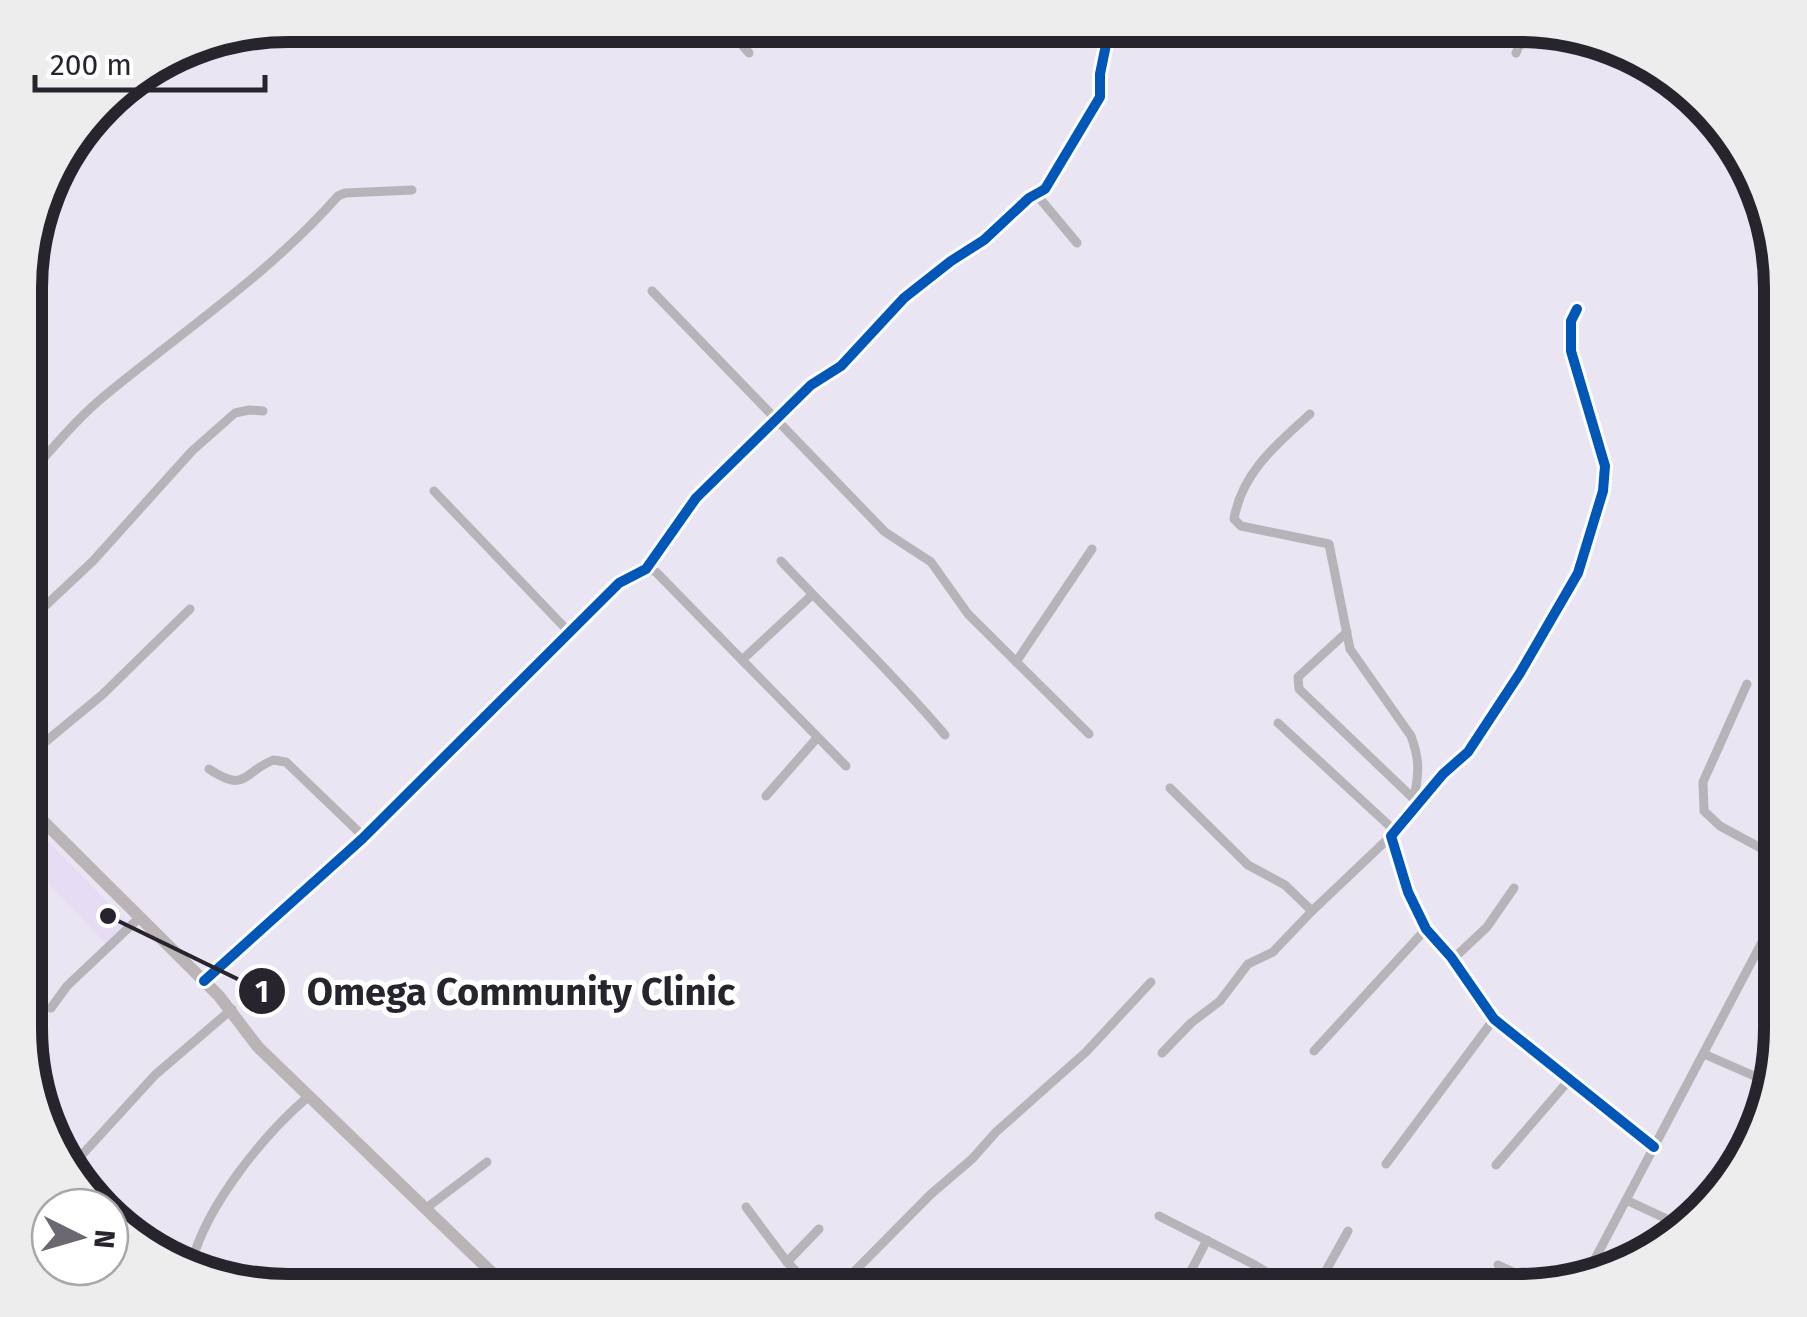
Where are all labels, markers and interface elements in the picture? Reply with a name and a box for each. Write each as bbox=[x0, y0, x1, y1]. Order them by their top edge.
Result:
scale bar bbox=[35, 30, 265, 92]
text: 200 m bbox=[50, 47, 132, 83]
callout: Omega Community Clinic bbox=[237, 957, 756, 1025]
text: Omega Community Clinic bbox=[307, 969, 736, 1015]
text: 1 bbox=[255, 974, 269, 1010]
north arrow bbox=[30, 1187, 130, 1287]
text: N bbox=[87, 1228, 122, 1250]

